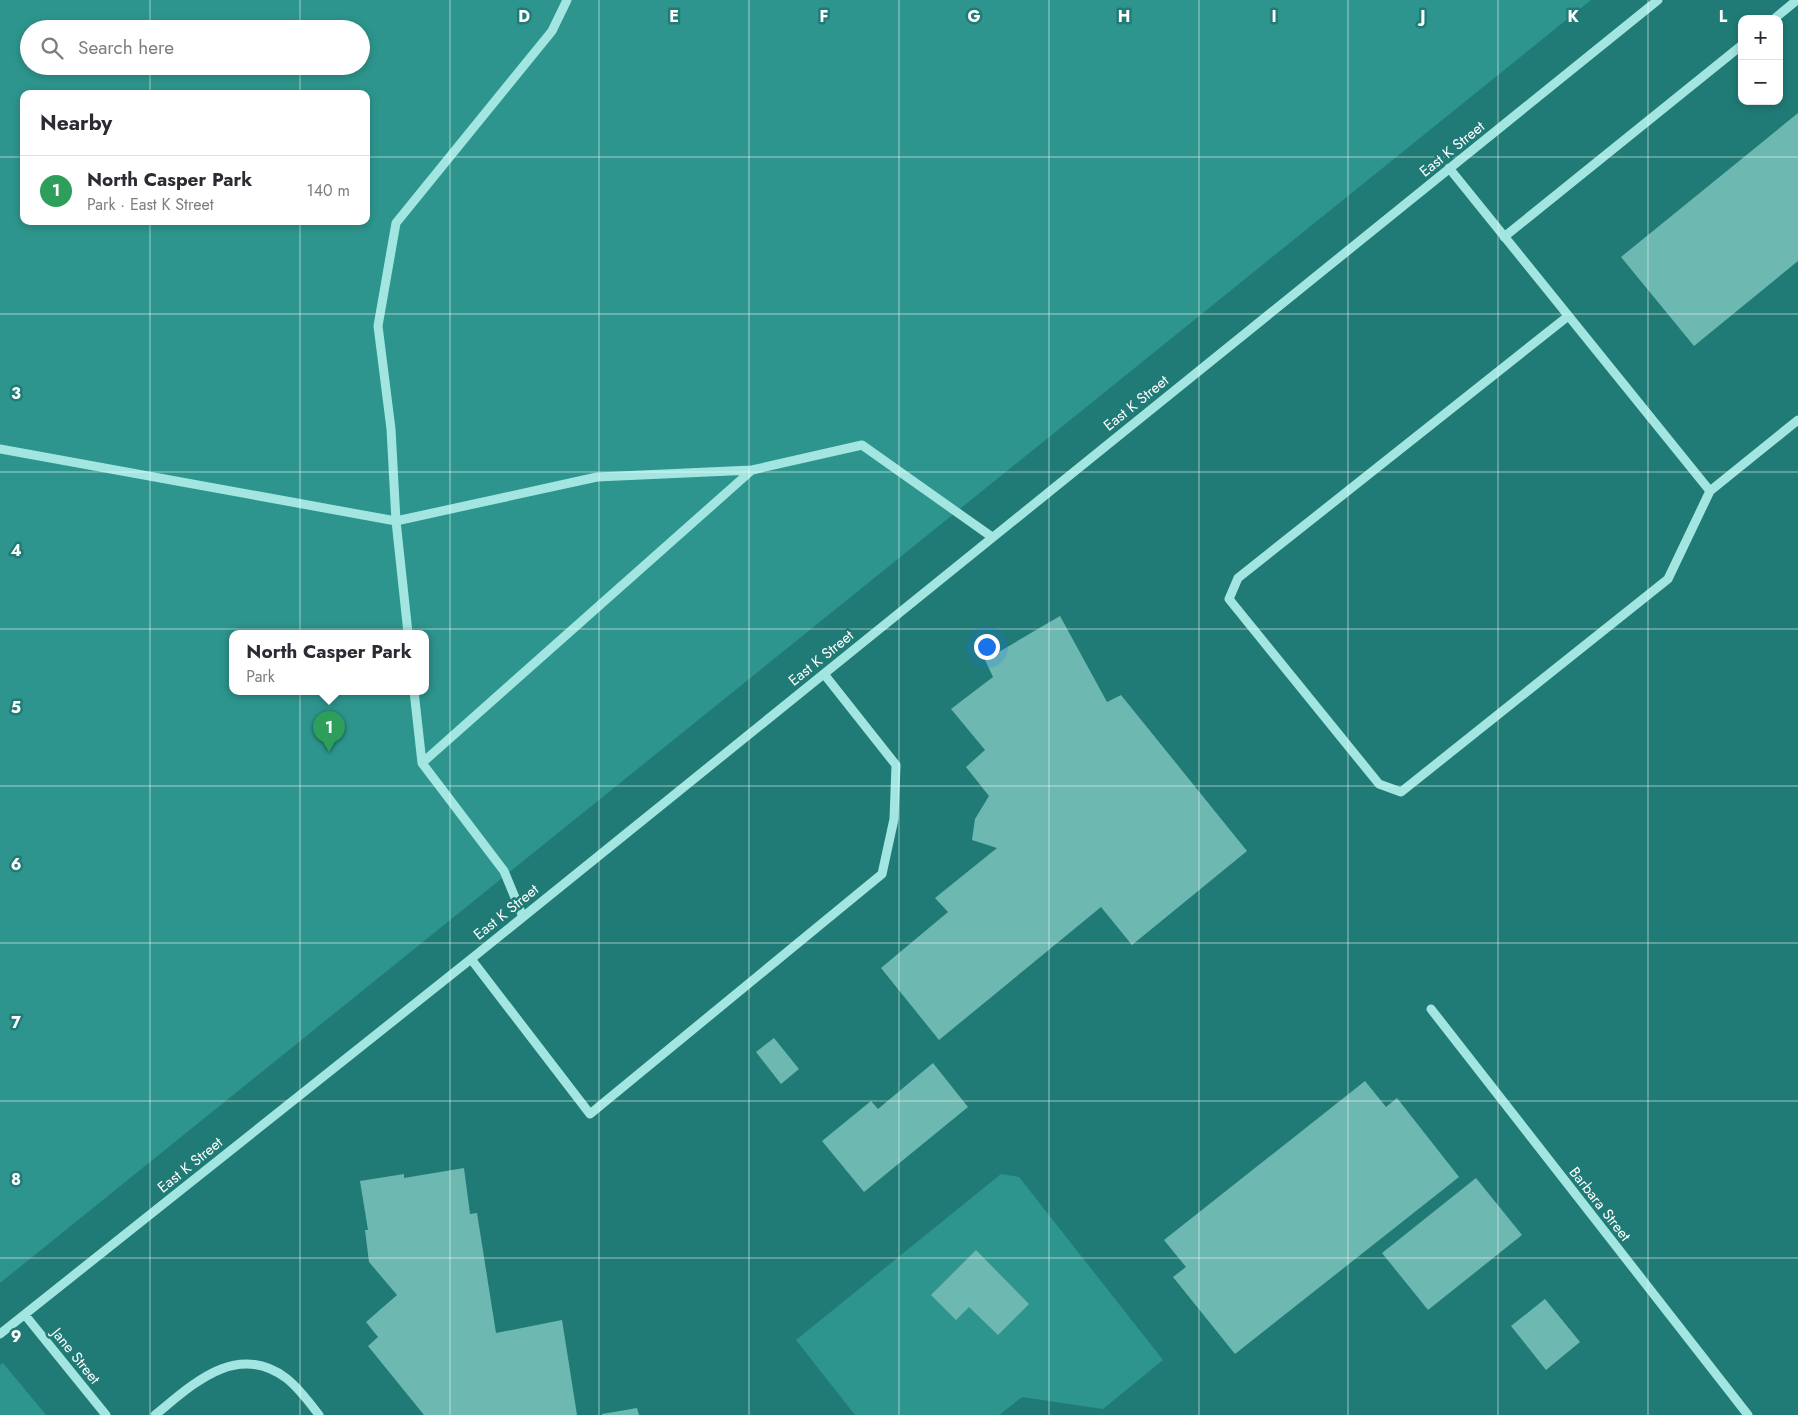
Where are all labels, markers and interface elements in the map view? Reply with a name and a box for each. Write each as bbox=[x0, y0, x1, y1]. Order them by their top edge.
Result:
text: D bbox=[518, 5, 530, 28]
text: E bbox=[669, 5, 679, 28]
text: F bbox=[820, 5, 828, 28]
text: G bbox=[967, 5, 981, 28]
text: H bbox=[1118, 5, 1130, 28]
text: I bbox=[1271, 5, 1277, 28]
text: J bbox=[1417, 5, 1426, 28]
text: K bbox=[1567, 5, 1579, 28]
text: L bbox=[1719, 5, 1728, 28]
map controls bbox=[1738, 15, 1783, 105]
button: + bbox=[1738, 15, 1783, 60]
search box bbox=[20, 20, 370, 75]
icon: search bbox=[38, 34, 66, 62]
text: Search here bbox=[78, 34, 174, 61]
button: − bbox=[1738, 60, 1783, 105]
text: Nearby bbox=[40, 108, 112, 138]
street label: East K Street bbox=[1415, 116, 1490, 182]
text: North Casper Park bbox=[87, 166, 252, 193]
text: 1 bbox=[52, 179, 60, 202]
text: 140 m bbox=[307, 179, 350, 202]
text: Park · East K Street bbox=[87, 193, 214, 216]
street label: East K Street bbox=[1099, 370, 1174, 436]
text: 3 bbox=[11, 382, 21, 405]
text: 4 bbox=[10, 539, 22, 562]
street label: East K Street bbox=[784, 625, 859, 691]
popup bbox=[229, 630, 429, 695]
your location bbox=[974, 634, 1000, 660]
text: North Casper Park bbox=[246, 638, 412, 665]
text: Park bbox=[246, 665, 275, 688]
text: 5 bbox=[11, 696, 21, 719]
pin: 1 bbox=[313, 711, 345, 752]
text: 6 bbox=[11, 853, 21, 876]
street label: East K Street bbox=[469, 879, 544, 945]
text: 7 bbox=[11, 1011, 21, 1034]
street label: East K Street bbox=[153, 1132, 228, 1198]
street label: Barbara Street bbox=[1564, 1162, 1636, 1246]
text: 8 bbox=[11, 1168, 21, 1191]
street label: Jane Street bbox=[45, 1322, 106, 1389]
text: 9 bbox=[11, 1325, 21, 1348]

